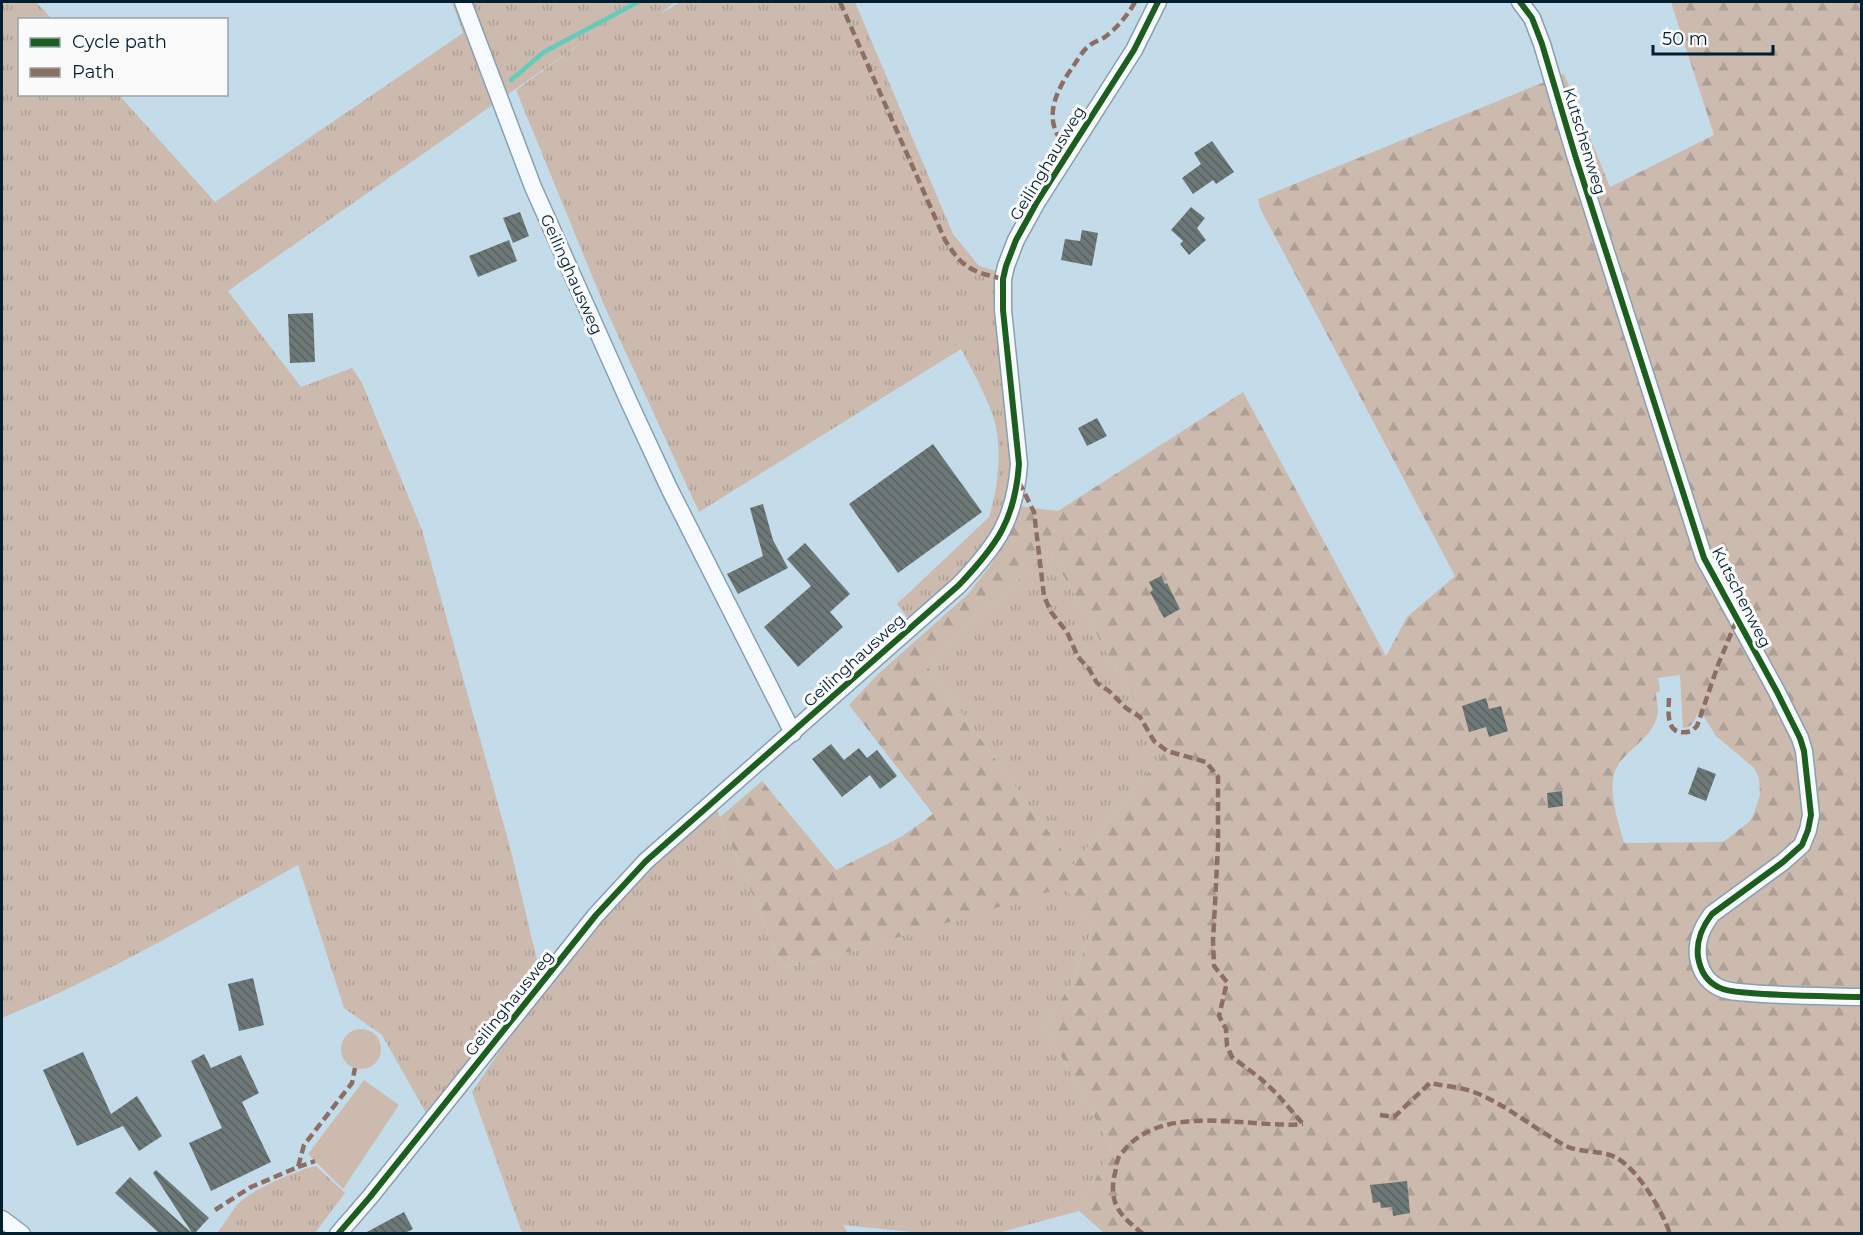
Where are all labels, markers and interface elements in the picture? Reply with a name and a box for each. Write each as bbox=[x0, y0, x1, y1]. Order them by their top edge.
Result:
legend bbox=[18, 18, 228, 96]
scale bar bbox=[1653, 18, 1773, 56]
text: 50 m bbox=[1662, 28, 1708, 50]
text: Cycle path bbox=[72, 31, 167, 53]
text: Path bbox=[72, 61, 115, 83]
street label: Kutschenweg bbox=[1559, 85, 1610, 197]
street label: Geilinghausweg bbox=[1006, 103, 1089, 224]
street label: Geilinghausweg bbox=[536, 211, 607, 337]
street label: Kutschenweg bbox=[1708, 544, 1775, 651]
street label: Geilinghausweg bbox=[800, 610, 909, 711]
street label: Geilinghausweg bbox=[461, 947, 558, 1060]

